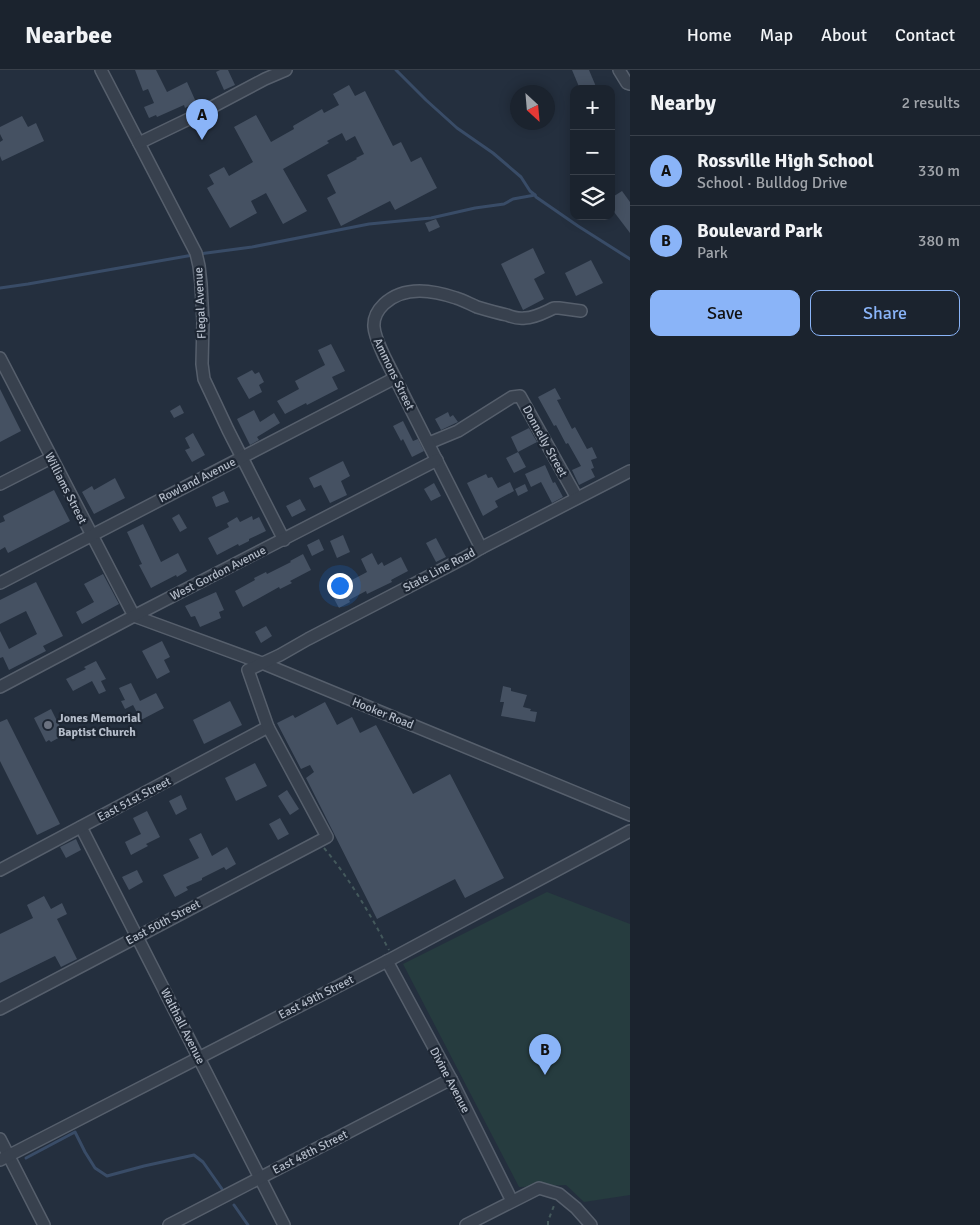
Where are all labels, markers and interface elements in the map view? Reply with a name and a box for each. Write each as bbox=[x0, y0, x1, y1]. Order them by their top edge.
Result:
text: Nearbee bbox=[25, 20, 112, 50]
text: Home bbox=[687, 24, 732, 46]
text: Map bbox=[760, 24, 793, 46]
text: About bbox=[821, 24, 867, 46]
text: Contact bbox=[895, 24, 955, 46]
north arrow bbox=[510, 85, 555, 130]
map controls bbox=[570, 85, 615, 220]
button: + bbox=[570, 85, 615, 130]
text: Nearby bbox=[650, 90, 716, 116]
text: 2 results bbox=[901, 93, 960, 113]
pin: A bbox=[186, 99, 218, 140]
button: − bbox=[570, 130, 615, 175]
text: Rossville High School bbox=[697, 149, 874, 173]
text: A bbox=[661, 161, 671, 181]
text: 330 m bbox=[918, 161, 960, 181]
text: School · Bulldog Drive bbox=[697, 173, 848, 193]
button: layers bbox=[570, 175, 615, 220]
text: Boulevard Park bbox=[697, 219, 823, 243]
text: B bbox=[661, 231, 671, 251]
text: 380 m bbox=[918, 231, 960, 251]
text: Park bbox=[697, 243, 728, 263]
street label: Flegal Avenue bbox=[191, 267, 210, 339]
button: Save bbox=[650, 290, 800, 336]
button: Share bbox=[810, 290, 960, 336]
street label: Ammons Street bbox=[370, 336, 417, 413]
street label: Donnelly Street bbox=[519, 403, 570, 480]
street label: Williams Street bbox=[41, 450, 90, 527]
street label: Rowland Avenue bbox=[156, 455, 238, 506]
street label: West Gordon Avenue bbox=[168, 543, 269, 604]
street label: State Line Road bbox=[401, 545, 478, 596]
your location bbox=[327, 573, 353, 599]
street label: Hooker Road bbox=[350, 694, 416, 733]
place label: Jones Memorial Baptist Church bbox=[58, 711, 141, 740]
marker: Jones Memorial Baptist Church bbox=[42, 719, 54, 731]
street label: East 51st Street bbox=[95, 774, 174, 825]
street label: East 50th Street bbox=[123, 896, 203, 948]
street label: East 49th Street bbox=[276, 972, 356, 1023]
street label: Walthall Avenue bbox=[157, 986, 208, 1067]
pin: B bbox=[529, 1034, 561, 1075]
street label: Divine Avenue bbox=[426, 1045, 473, 1116]
street label: East 48th Street bbox=[270, 1127, 350, 1178]

